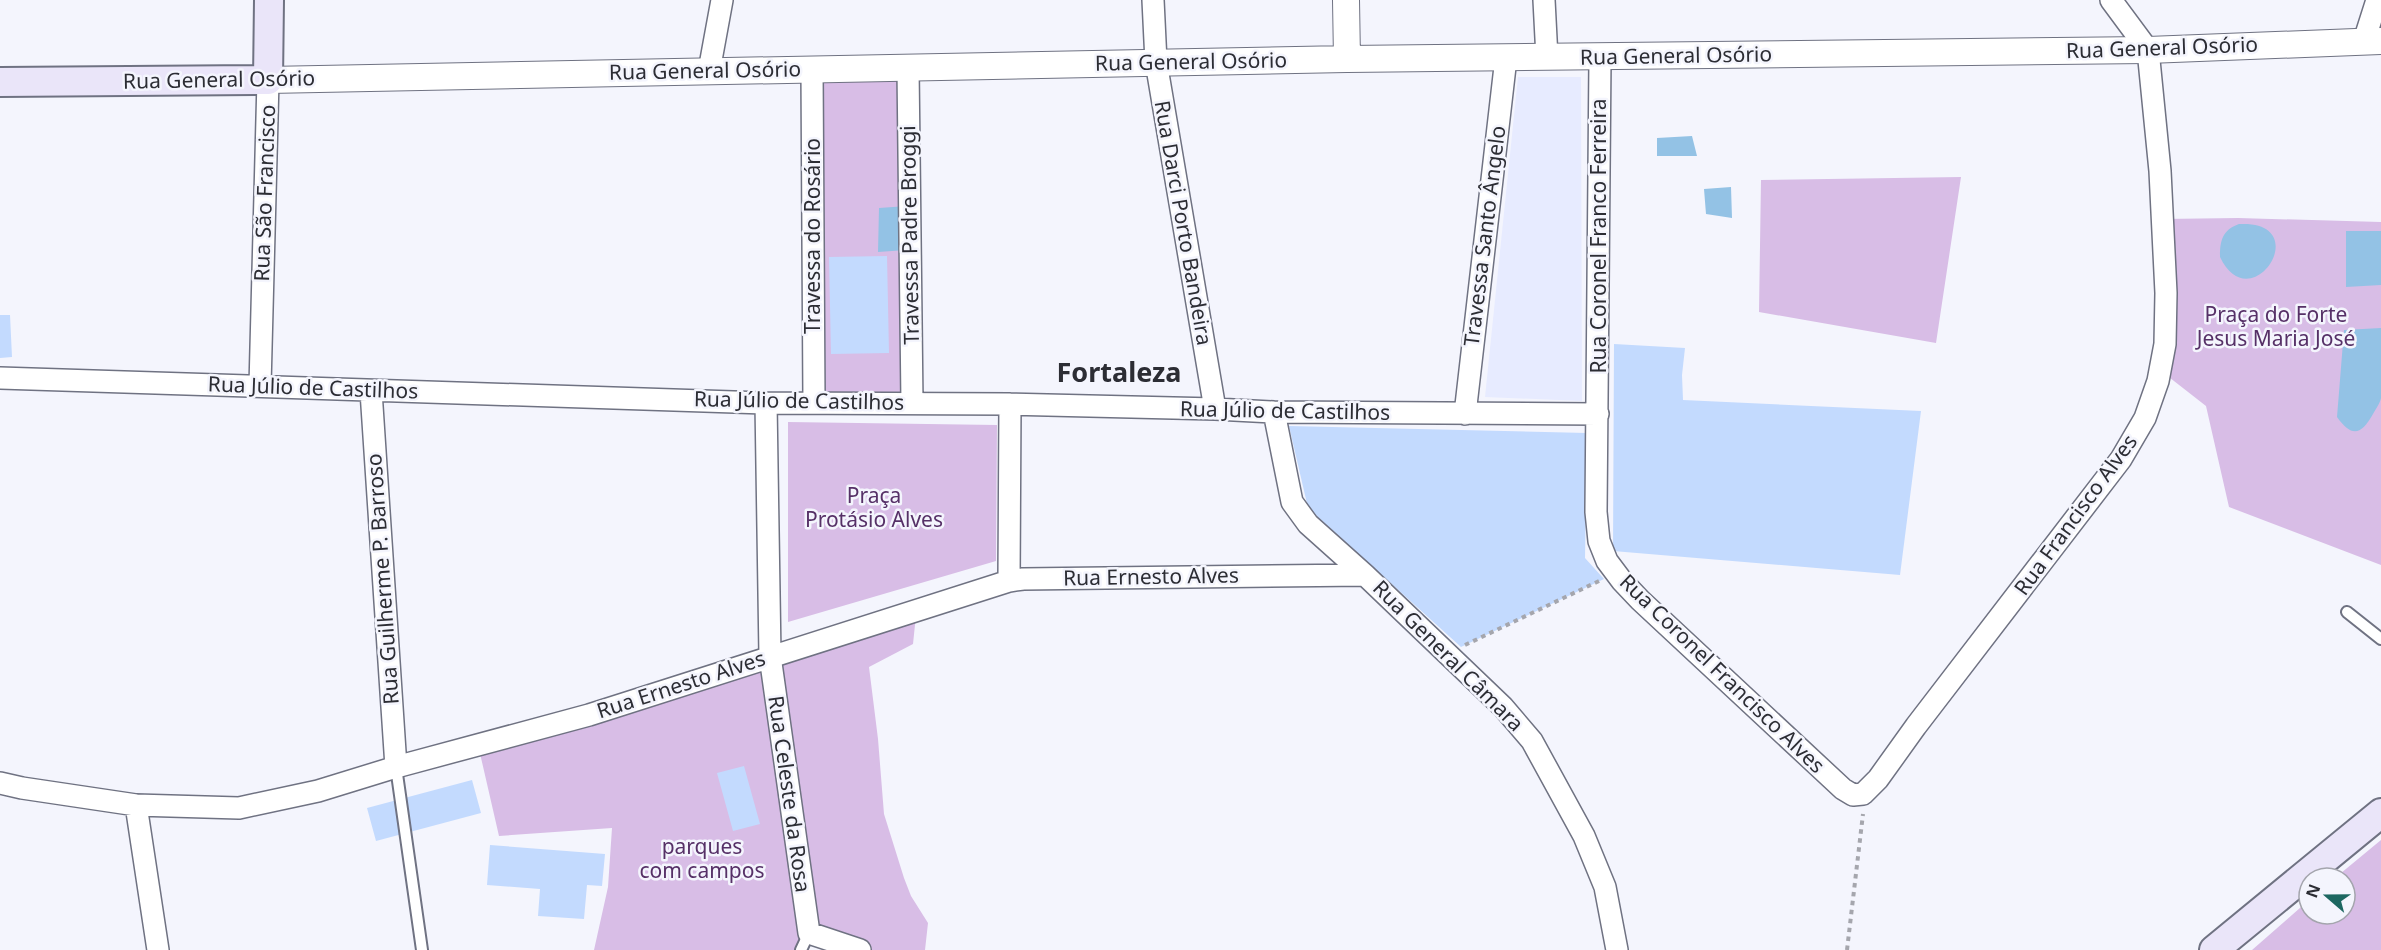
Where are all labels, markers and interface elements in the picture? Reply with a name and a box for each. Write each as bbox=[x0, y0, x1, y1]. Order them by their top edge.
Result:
street label: Rua General Osório bbox=[2065, 30, 2258, 64]
street label: Rua General Osório bbox=[1580, 39, 1772, 71]
street label: Rua General Osório bbox=[1095, 45, 1287, 77]
street label: Rua General Osório bbox=[609, 54, 801, 86]
street label: Rua General Osório bbox=[123, 63, 315, 95]
street label: Rua Darci Porto Bandeira bbox=[1149, 98, 1219, 347]
street label: Rua Coronel Franco Ferreira bbox=[1584, 98, 1612, 374]
street label: Rua São Francisco bbox=[247, 104, 281, 282]
street label: Travessa Santo Ângelo bbox=[1457, 124, 1511, 348]
street label: Travessa Padre Broggi bbox=[893, 125, 925, 345]
street label: Travessa do Rosário bbox=[798, 138, 826, 334]
park label: Praça do Forte Jesus Maria José bbox=[2195, 300, 2355, 352]
district label: Fortaleza bbox=[1056, 353, 1182, 390]
street label: Rua Júlio de Castilhos bbox=[207, 369, 419, 405]
street label: Rua Júlio de Castilhos bbox=[694, 384, 904, 416]
street label: Rua Júlio de Castilhos bbox=[1180, 394, 1390, 426]
street label: Rua Francisco Alves bbox=[2007, 428, 2143, 600]
street label: Rua Guilherme P. Barroso bbox=[359, 453, 405, 706]
park label: Praça Protásio Alves bbox=[805, 481, 943, 533]
street label: Rua Ernesto Alves bbox=[1063, 560, 1239, 592]
street label: Rua Coronel Francisco Alves bbox=[1614, 568, 1831, 779]
street label: Rua General Câmara bbox=[1367, 574, 1530, 737]
street label: Rua Ernesto Alves bbox=[593, 644, 769, 725]
street label: Rua Celeste da Rosa bbox=[762, 694, 818, 894]
park label: parques com campos bbox=[639, 832, 765, 884]
north arrow bbox=[2297, 866, 2357, 926]
text: N bbox=[2300, 881, 2325, 901]

